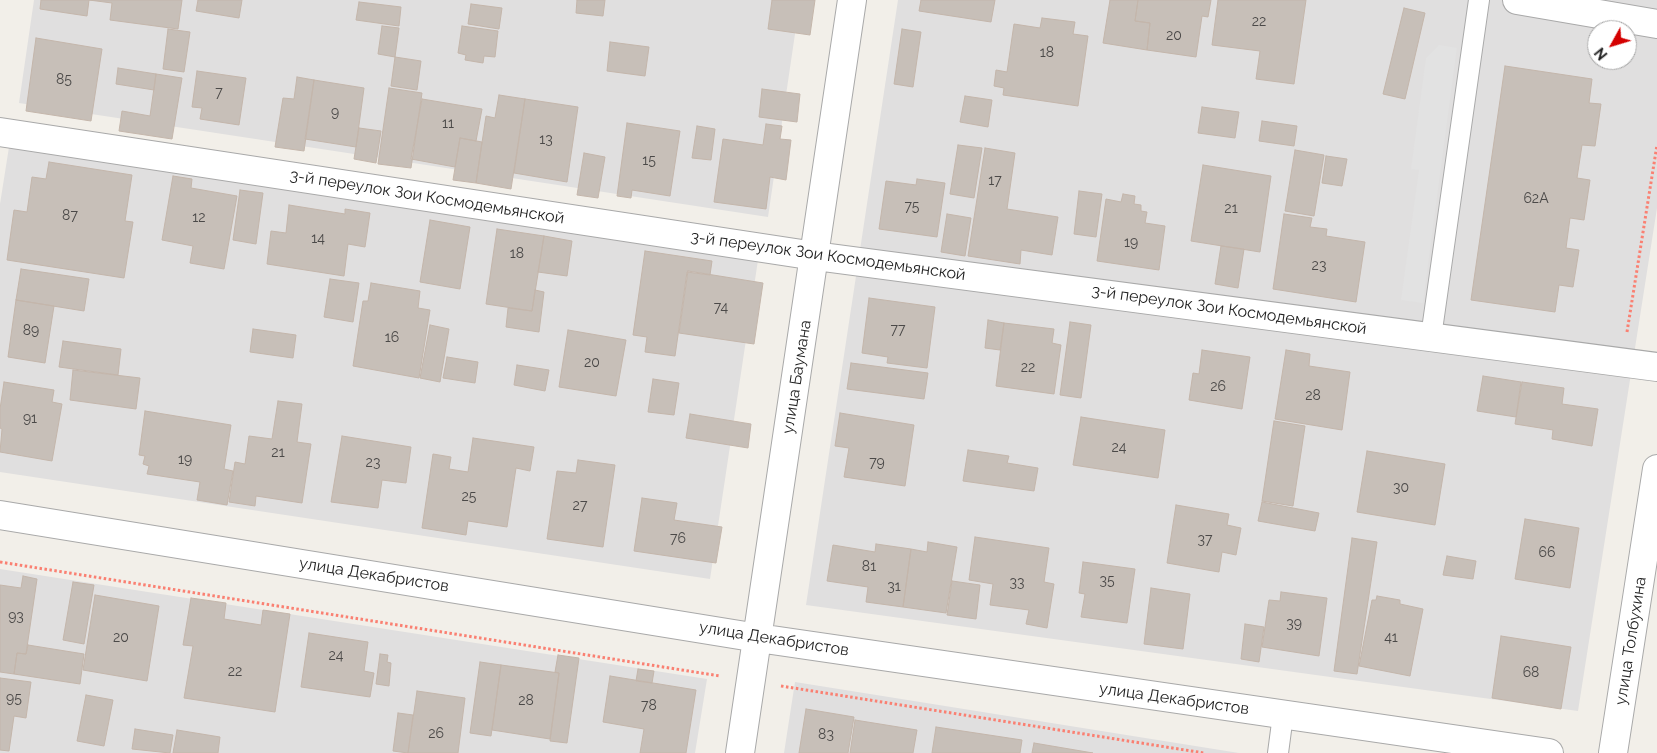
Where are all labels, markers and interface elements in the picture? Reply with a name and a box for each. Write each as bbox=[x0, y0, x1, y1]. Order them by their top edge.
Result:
house number: 22 bbox=[1252, 14, 1266, 30]
north arrow bbox=[1587, 20, 1637, 70]
house number: 20 bbox=[1166, 28, 1182, 44]
house number: 18 bbox=[1040, 45, 1054, 61]
text: N bbox=[1592, 45, 1611, 63]
house number: 85 bbox=[56, 72, 72, 88]
house number: 7 bbox=[215, 85, 223, 101]
house number: 9 bbox=[331, 105, 339, 121]
house number: 11 bbox=[442, 116, 454, 132]
house number: 13 bbox=[539, 132, 553, 148]
house number: 15 bbox=[642, 153, 656, 169]
street label: 3-й переулок Зои Космодемьянской bbox=[288, 166, 566, 228]
house number: 17 bbox=[988, 173, 1002, 189]
house number: 62А bbox=[1523, 191, 1549, 207]
house number: 75 bbox=[905, 199, 919, 215]
house number: 21 bbox=[1224, 201, 1238, 217]
house number: 87 bbox=[62, 208, 78, 224]
house number: 12 bbox=[192, 210, 206, 226]
street label: 3-й переулок Зои Космодемьянской bbox=[689, 227, 967, 285]
house number: 14 bbox=[311, 231, 325, 247]
house number: 19 bbox=[1124, 235, 1138, 251]
house number: 18 bbox=[510, 246, 524, 262]
house number: 23 bbox=[1312, 258, 1326, 274]
street label: 3-й переулок Зои Космодемьянской bbox=[1090, 281, 1368, 339]
house number: 74 bbox=[714, 300, 728, 316]
street label: улица Баумана bbox=[779, 319, 815, 435]
house number: 77 bbox=[891, 322, 905, 338]
house number: 89 bbox=[23, 323, 39, 339]
house number: 16 bbox=[385, 330, 399, 346]
house number: 20 bbox=[584, 355, 600, 371]
house number: 22 bbox=[1021, 360, 1035, 376]
house number: 26 bbox=[1210, 379, 1226, 395]
house number: 28 bbox=[1305, 388, 1321, 404]
house number: 91 bbox=[23, 411, 37, 427]
house number: 24 bbox=[1112, 440, 1126, 456]
house number: 21 bbox=[271, 445, 285, 461]
house number: 19 bbox=[178, 452, 192, 468]
house number: 23 bbox=[366, 455, 380, 471]
house number: 79 bbox=[869, 455, 885, 471]
house number: 30 bbox=[1393, 480, 1409, 496]
house number: 25 bbox=[462, 489, 476, 505]
house number: 27 bbox=[573, 498, 587, 514]
house number: 76 bbox=[670, 531, 686, 547]
house number: 37 bbox=[1198, 532, 1212, 548]
house number: 66 bbox=[1539, 545, 1555, 561]
street label: улица Декабристов bbox=[298, 554, 450, 596]
house number: 81 bbox=[862, 559, 876, 575]
house number: 35 bbox=[1099, 573, 1115, 589]
house number: 33 bbox=[1010, 575, 1024, 591]
street label: улица Толбухина bbox=[1611, 575, 1651, 707]
house number: 31 bbox=[887, 579, 901, 595]
house number: 93 bbox=[8, 609, 24, 625]
house number: 39 bbox=[1286, 616, 1302, 632]
street label: улица Декабристов bbox=[698, 618, 850, 660]
house number: 20 bbox=[113, 630, 129, 646]
house number: 41 bbox=[1384, 630, 1398, 646]
house number: 24 bbox=[329, 648, 343, 664]
house number: 22 bbox=[228, 664, 242, 680]
house number: 68 bbox=[1523, 665, 1539, 681]
street label: улица Декабристов bbox=[1098, 679, 1250, 719]
house number: 95 bbox=[6, 691, 22, 707]
house number: 28 bbox=[518, 693, 534, 709]
house number: 78 bbox=[641, 698, 657, 714]
house number: 26 bbox=[428, 726, 444, 742]
house number: 83 bbox=[818, 727, 834, 743]

